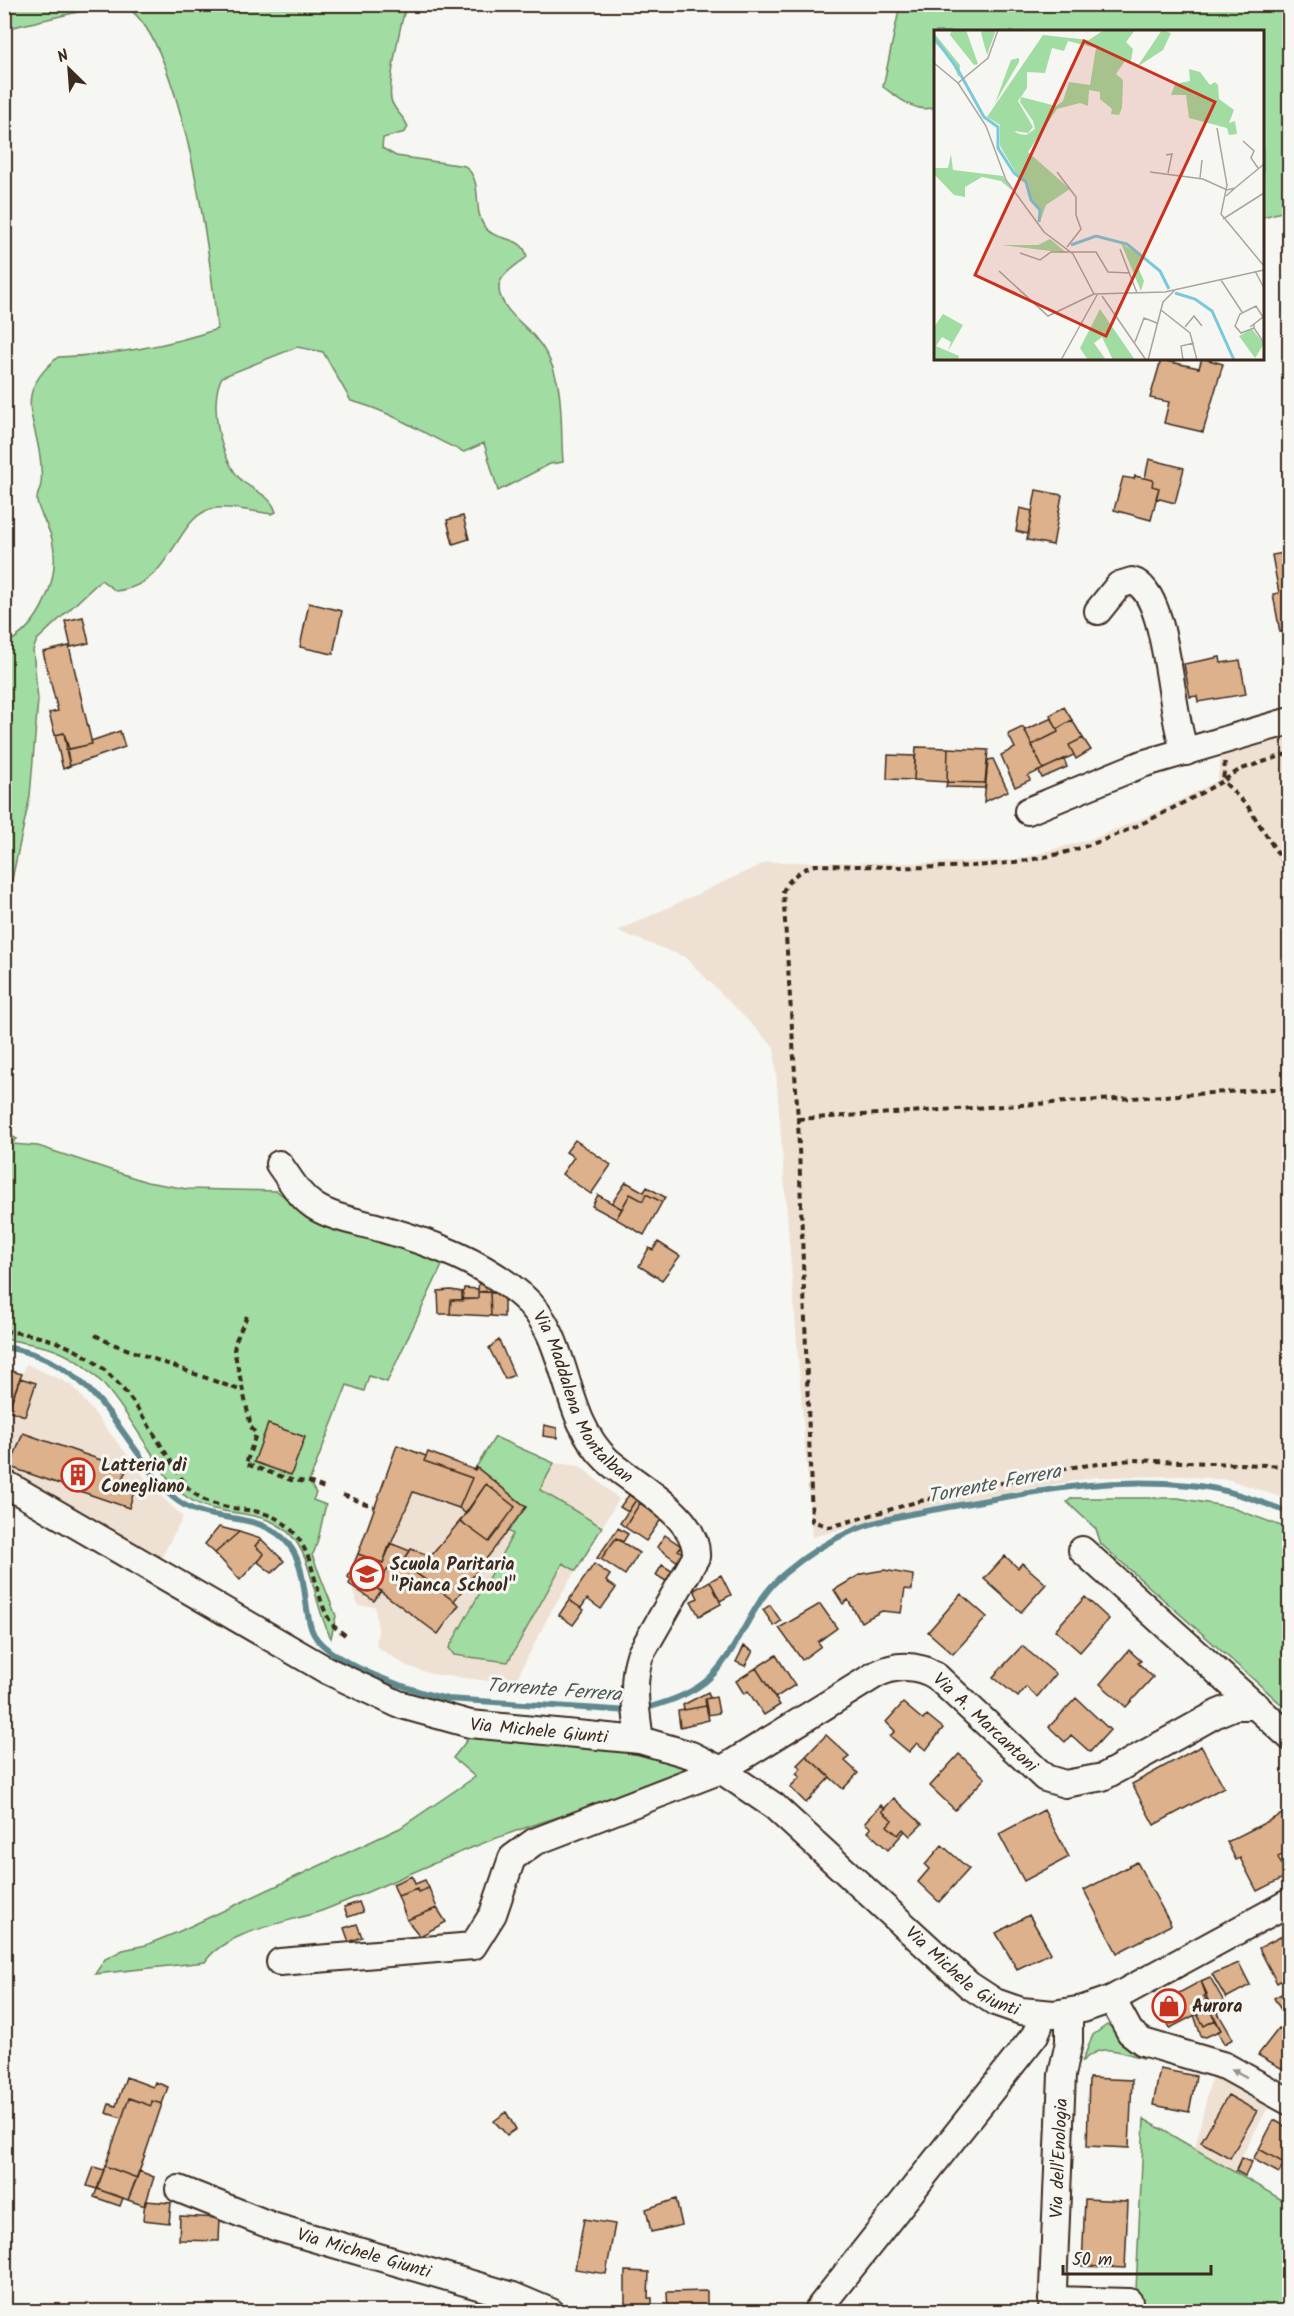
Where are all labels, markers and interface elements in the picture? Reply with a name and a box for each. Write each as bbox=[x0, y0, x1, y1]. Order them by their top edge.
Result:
inset map bbox=[934, 30, 1264, 360]
north arrow bbox=[39, 39, 99, 99]
text: N bbox=[53, 43, 73, 70]
street label: Via Maddalena Montalban bbox=[524, 1305, 639, 1492]
place label: Latteria di Conegliano bbox=[101, 1452, 187, 1502]
water label: Torrente Ferrera bbox=[925, 1456, 1065, 1514]
building icon: Latteria di Conegliano bbox=[60, 1457, 96, 1493]
place label: Scuola Paritaria "Pianca School" bbox=[390, 1551, 516, 1601]
school or university icon: Scuola Paritaria "Pianca School" bbox=[349, 1556, 385, 1592]
street label: Via A. Marcantoni bbox=[925, 1667, 1045, 1781]
water label: Torrente Ferrera bbox=[485, 1670, 624, 1712]
street label: Via Michele Giunti bbox=[469, 1711, 610, 1753]
street label: Via Michele Giunti bbox=[898, 1920, 1024, 2026]
shop icon: Aurora bbox=[1151, 1988, 1187, 2024]
place label: Aurora bbox=[1192, 1993, 1243, 2022]
one-way arrow bbox=[1230, 2068, 1247, 2078]
street label: Via dell'Enologia bbox=[1043, 2097, 1077, 2219]
street label: Via Michele Giunti bbox=[293, 2221, 435, 2288]
scale bar bbox=[1063, 2238, 1212, 2276]
text: 50 m bbox=[1072, 2246, 1112, 2275]

